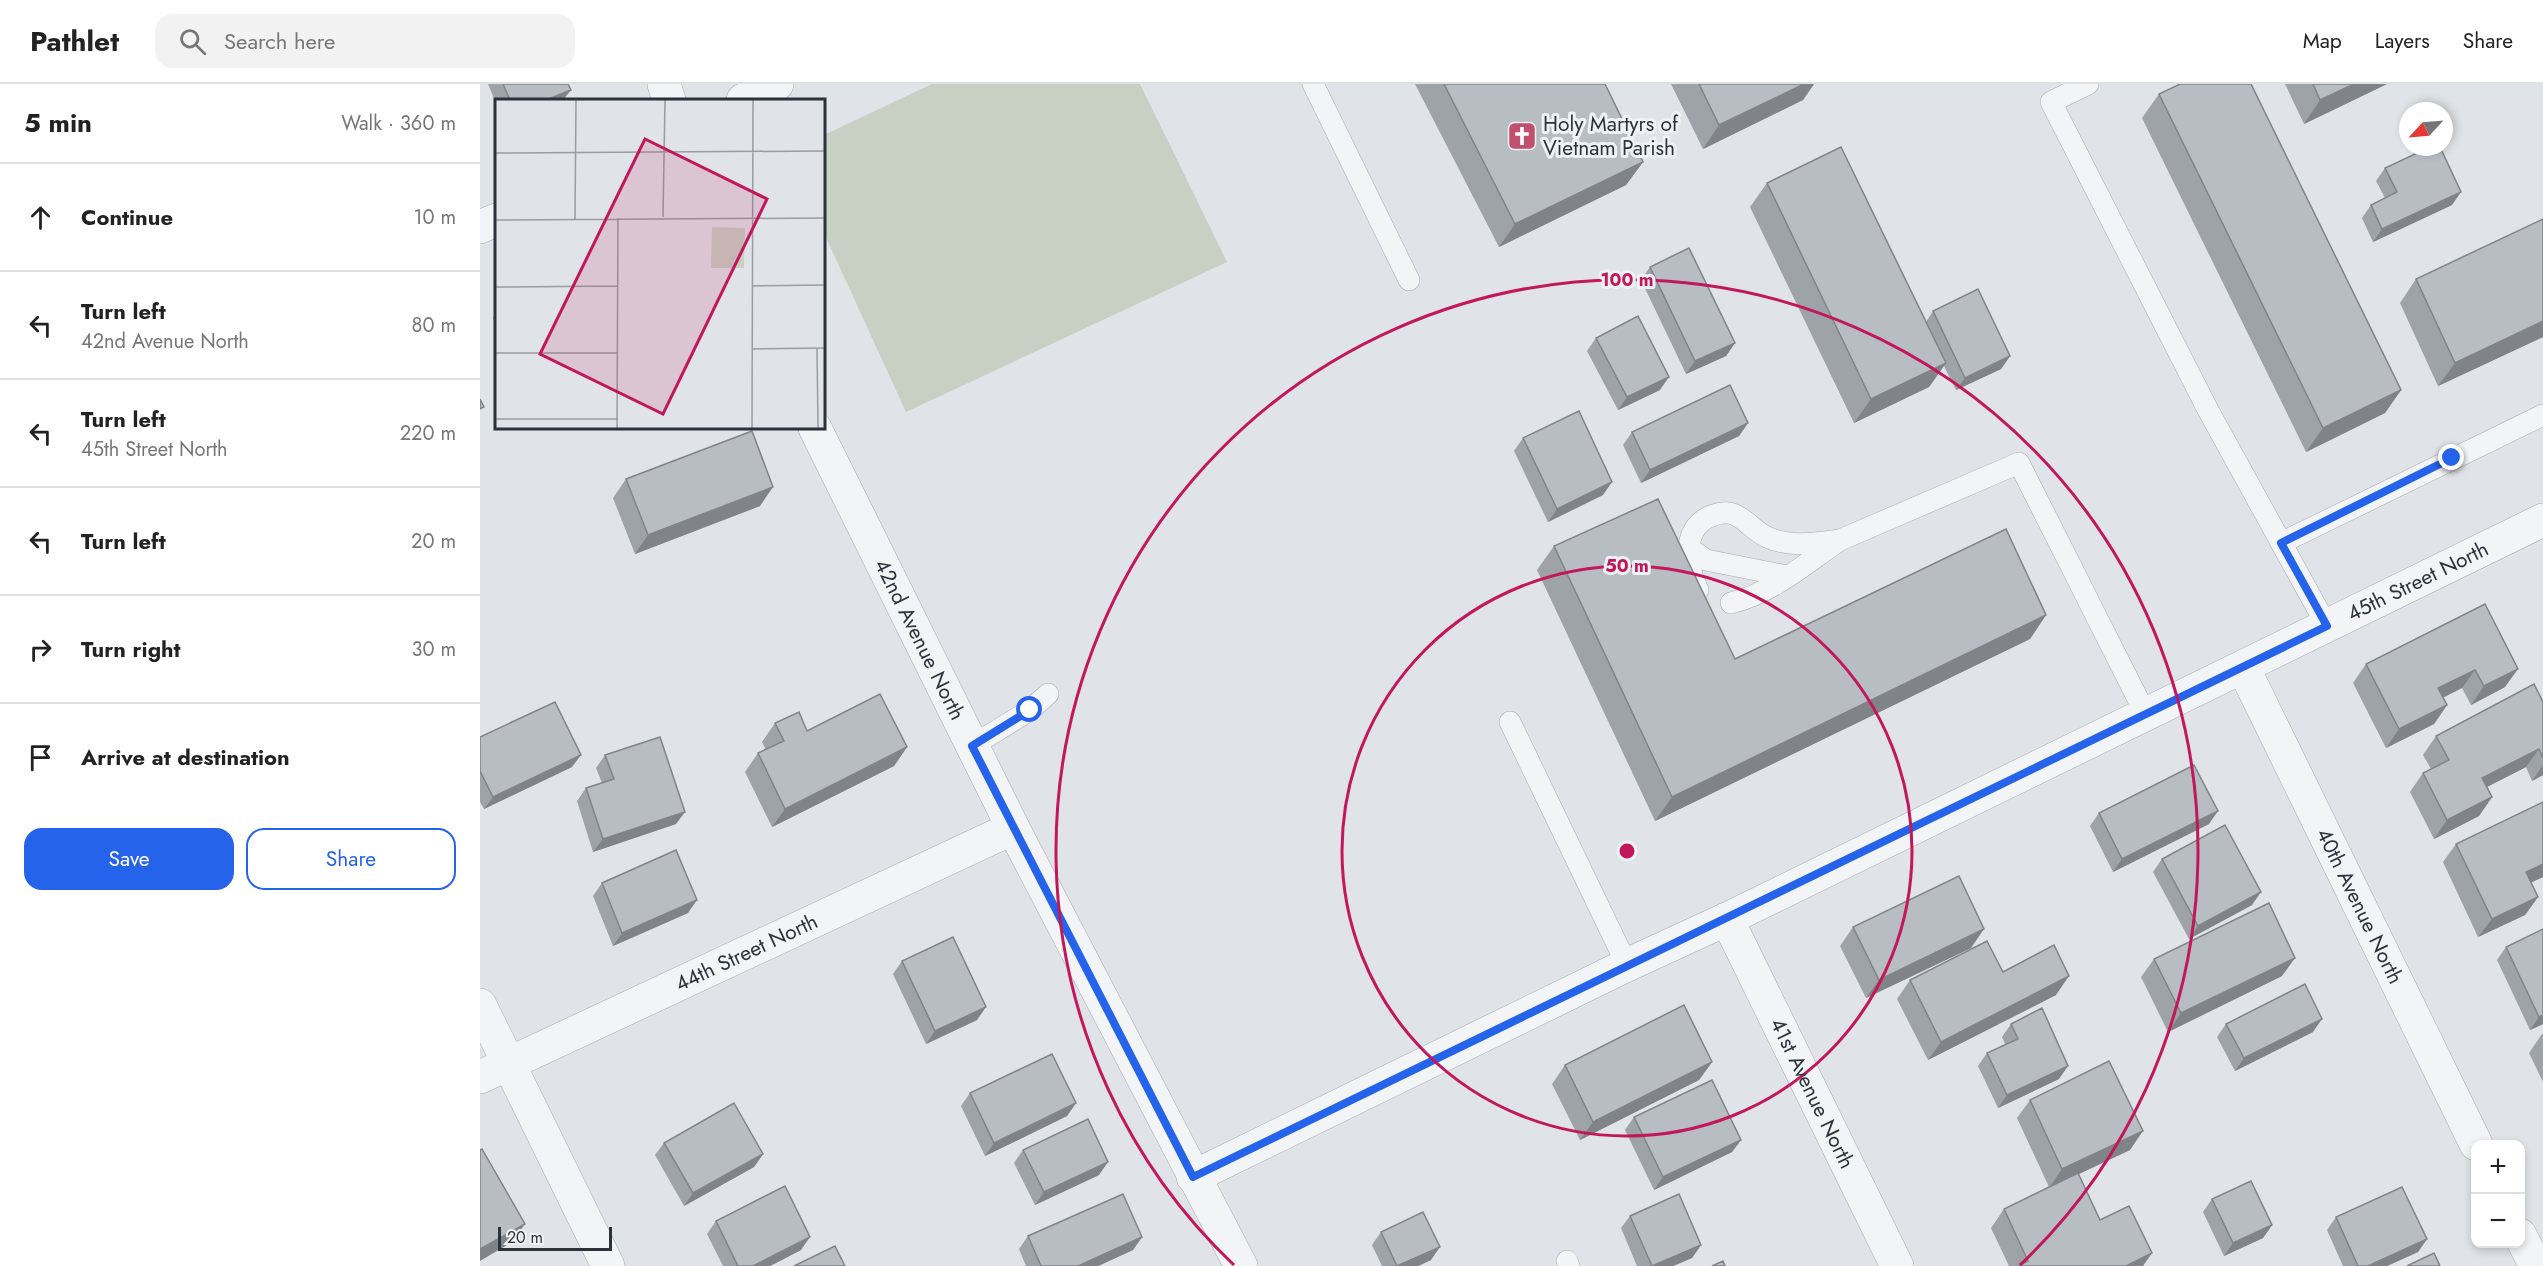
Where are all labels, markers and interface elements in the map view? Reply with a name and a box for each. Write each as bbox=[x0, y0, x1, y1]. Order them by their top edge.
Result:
search box bbox=[155, 14, 575, 68]
text: Pathlet bbox=[30, 21, 119, 62]
icon: search bbox=[176, 25, 209, 58]
text: Search here bbox=[224, 25, 335, 57]
text: Map bbox=[2303, 26, 2342, 56]
text: Layers bbox=[2375, 26, 2430, 56]
text: Share bbox=[2463, 26, 2513, 56]
inset map bbox=[495, 99, 825, 429]
north arrow bbox=[2399, 102, 2453, 156]
text: 5 min bbox=[24, 104, 92, 142]
text: Walk · 360 m bbox=[341, 109, 456, 138]
place label: Holy Martyrs of Vietnam Parish bbox=[1543, 109, 1679, 163]
church icon: Holy Martyrs of Vietnam Parish bbox=[1506, 120, 1538, 152]
icon: ahead bbox=[24, 201, 57, 234]
text: Continue bbox=[81, 201, 173, 233]
text: 10 m bbox=[413, 203, 456, 232]
text: 100 m bbox=[1600, 267, 1654, 293]
text: Turn left bbox=[81, 295, 166, 327]
icon: left bbox=[24, 309, 57, 342]
text: 80 m bbox=[411, 311, 456, 340]
text: 42nd Avenue North bbox=[81, 327, 249, 356]
text: Turn left bbox=[81, 403, 166, 435]
icon: left bbox=[24, 417, 57, 450]
text: 220 m bbox=[400, 419, 456, 448]
text: 45th Street North bbox=[81, 435, 228, 464]
route end bbox=[2438, 444, 2464, 470]
icon: left bbox=[24, 525, 57, 558]
text: Turn left bbox=[81, 525, 166, 557]
text: 20 m bbox=[411, 527, 456, 556]
street label: 45th Street North bbox=[2342, 534, 2494, 629]
text: 50 m bbox=[1605, 553, 1649, 579]
street label: 42nd Avenue North bbox=[867, 554, 972, 725]
icon: right bbox=[24, 633, 57, 666]
text: Turn right bbox=[81, 633, 181, 665]
text: 30 m bbox=[411, 635, 456, 664]
route start bbox=[1016, 696, 1042, 722]
icon: arrive bbox=[24, 741, 57, 774]
text: Arrive at destination bbox=[81, 741, 290, 773]
street label: 40th Avenue North bbox=[2309, 823, 2411, 989]
button: Save bbox=[24, 828, 234, 890]
button: Share bbox=[246, 828, 456, 890]
centre of rings bbox=[1617, 841, 1637, 861]
street label: 44th Street North bbox=[670, 906, 823, 999]
street label: 41st Avenue North bbox=[1763, 1013, 1862, 1174]
map controls bbox=[2471, 1140, 2525, 1248]
button: + bbox=[2471, 1140, 2525, 1194]
button: − bbox=[2471, 1194, 2525, 1248]
scale bar bbox=[498, 1224, 612, 1252]
text: 20 m bbox=[507, 1226, 543, 1249]

